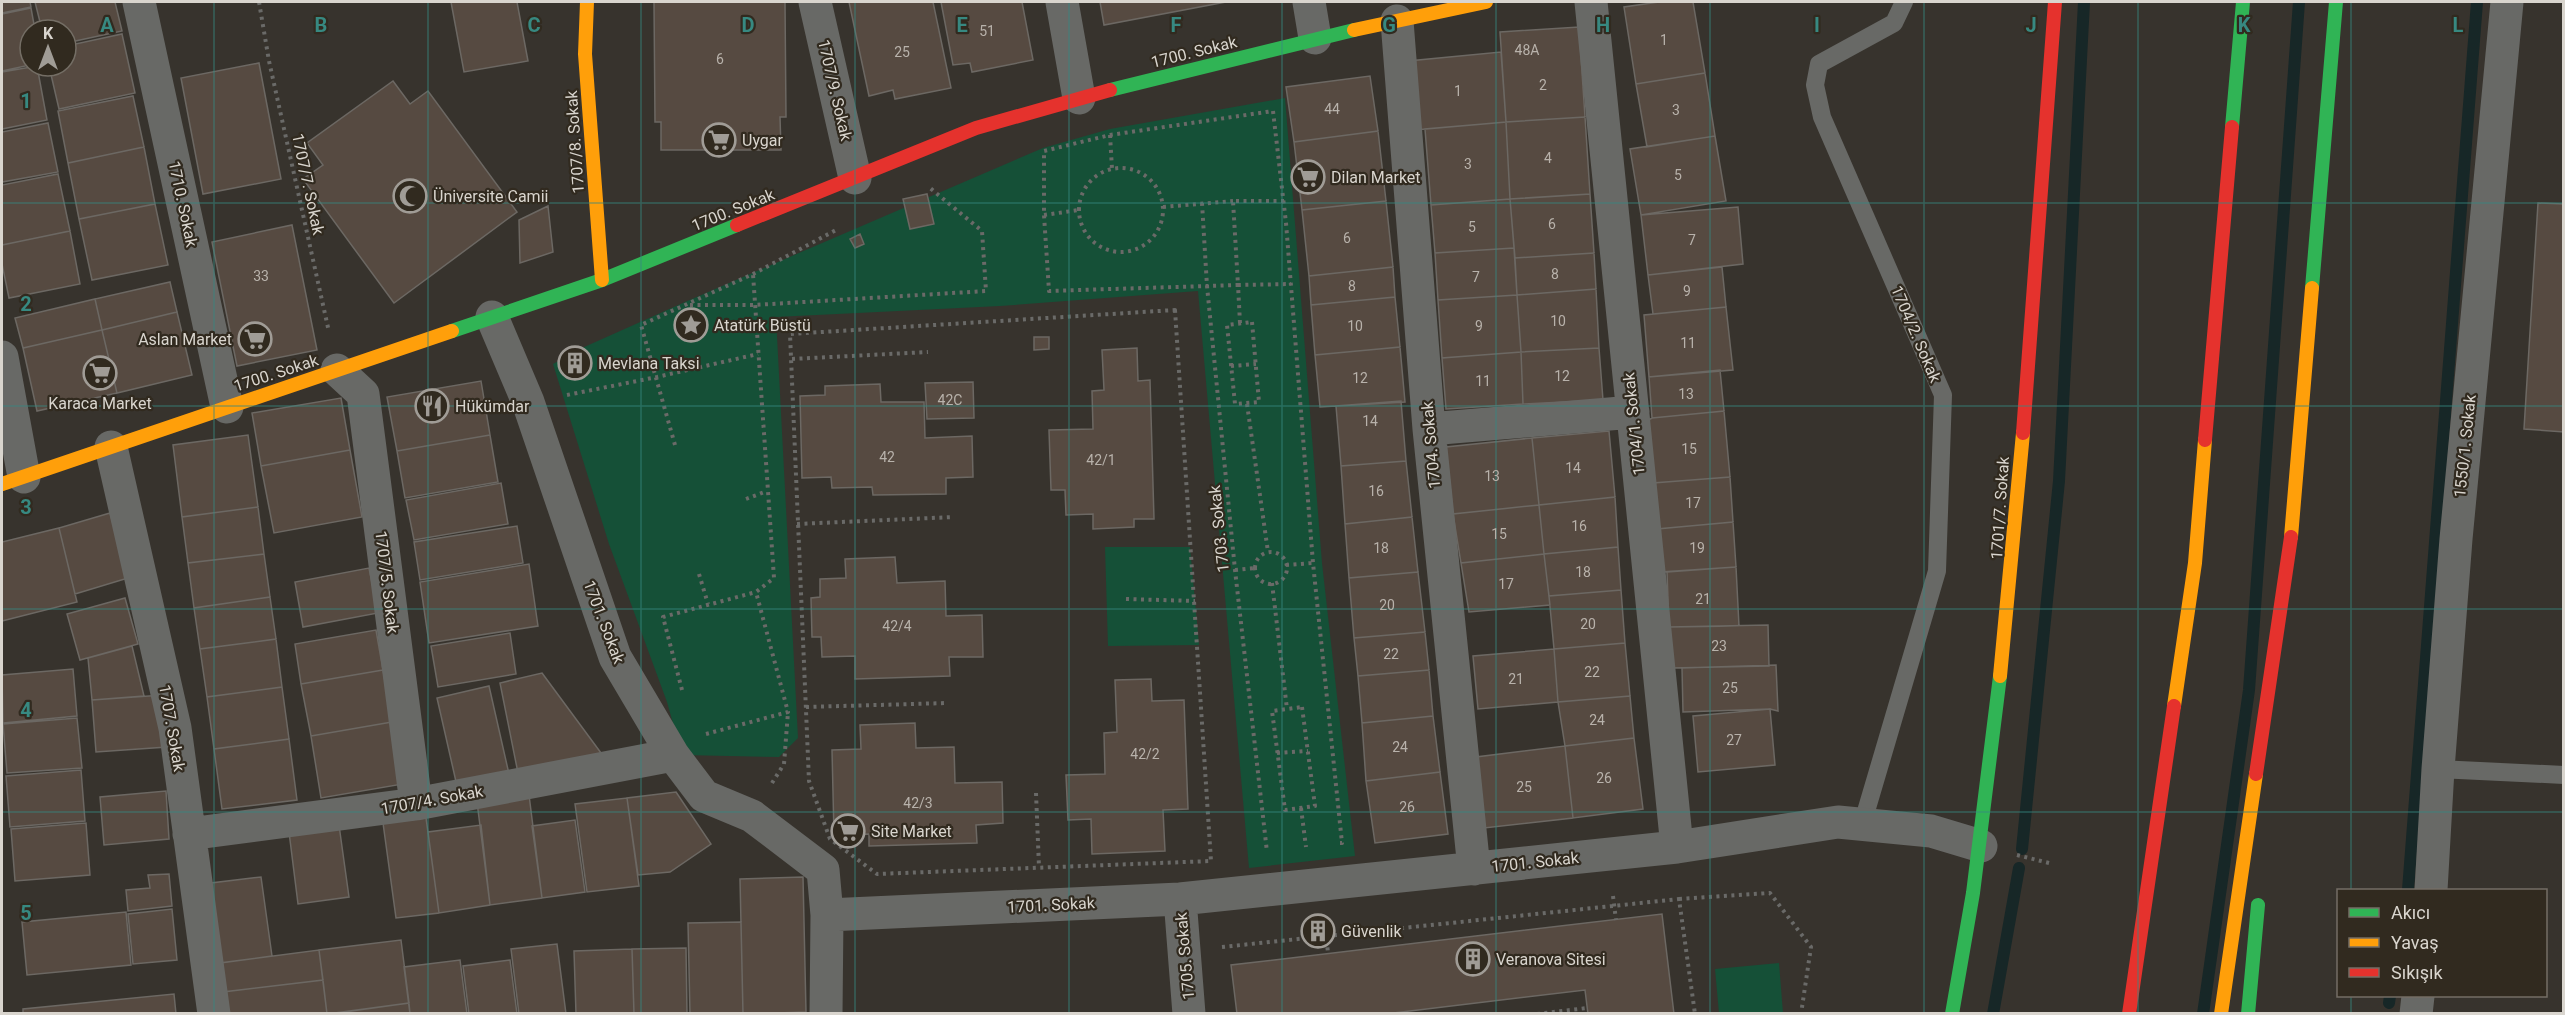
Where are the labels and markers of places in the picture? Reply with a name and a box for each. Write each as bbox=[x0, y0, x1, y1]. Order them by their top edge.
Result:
supermarket icon: Uygar bbox=[701, 122, 737, 158]
place label: Uygar bbox=[742, 131, 784, 150]
supermarket icon: Dilan Market bbox=[1290, 159, 1326, 195]
place label: Dilan Market bbox=[1331, 168, 1421, 187]
mosque icon: Üniversite Camii bbox=[392, 178, 428, 214]
place label: Üniversite Camii bbox=[433, 187, 548, 206]
place icon: Atatürk Büstü bbox=[673, 307, 709, 343]
place label: Atatürk Büstü bbox=[714, 316, 811, 335]
supermarket icon: Aslan Market bbox=[237, 321, 273, 357]
place label: Aslan Market bbox=[138, 330, 232, 349]
building icon: Mevlana Taksi bbox=[557, 345, 593, 381]
place label: Mevlana Taksi bbox=[598, 354, 700, 373]
supermarket icon: Karaca Market bbox=[82, 355, 118, 391]
restaurant icon: Hükümdar bbox=[414, 388, 450, 424]
place label: Karaca Market bbox=[48, 394, 152, 413]
place label: Hükümdar bbox=[455, 397, 530, 416]
supermarket icon: Site Market bbox=[830, 813, 866, 849]
place label: Site Market bbox=[871, 822, 952, 841]
building icon: Güvenlik bbox=[1300, 913, 1336, 949]
place label: Güvenlik bbox=[1341, 922, 1402, 941]
building icon: Veranova Sitesi bbox=[1455, 941, 1491, 977]
place label: Veranova Sitesi bbox=[1496, 950, 1606, 969]

